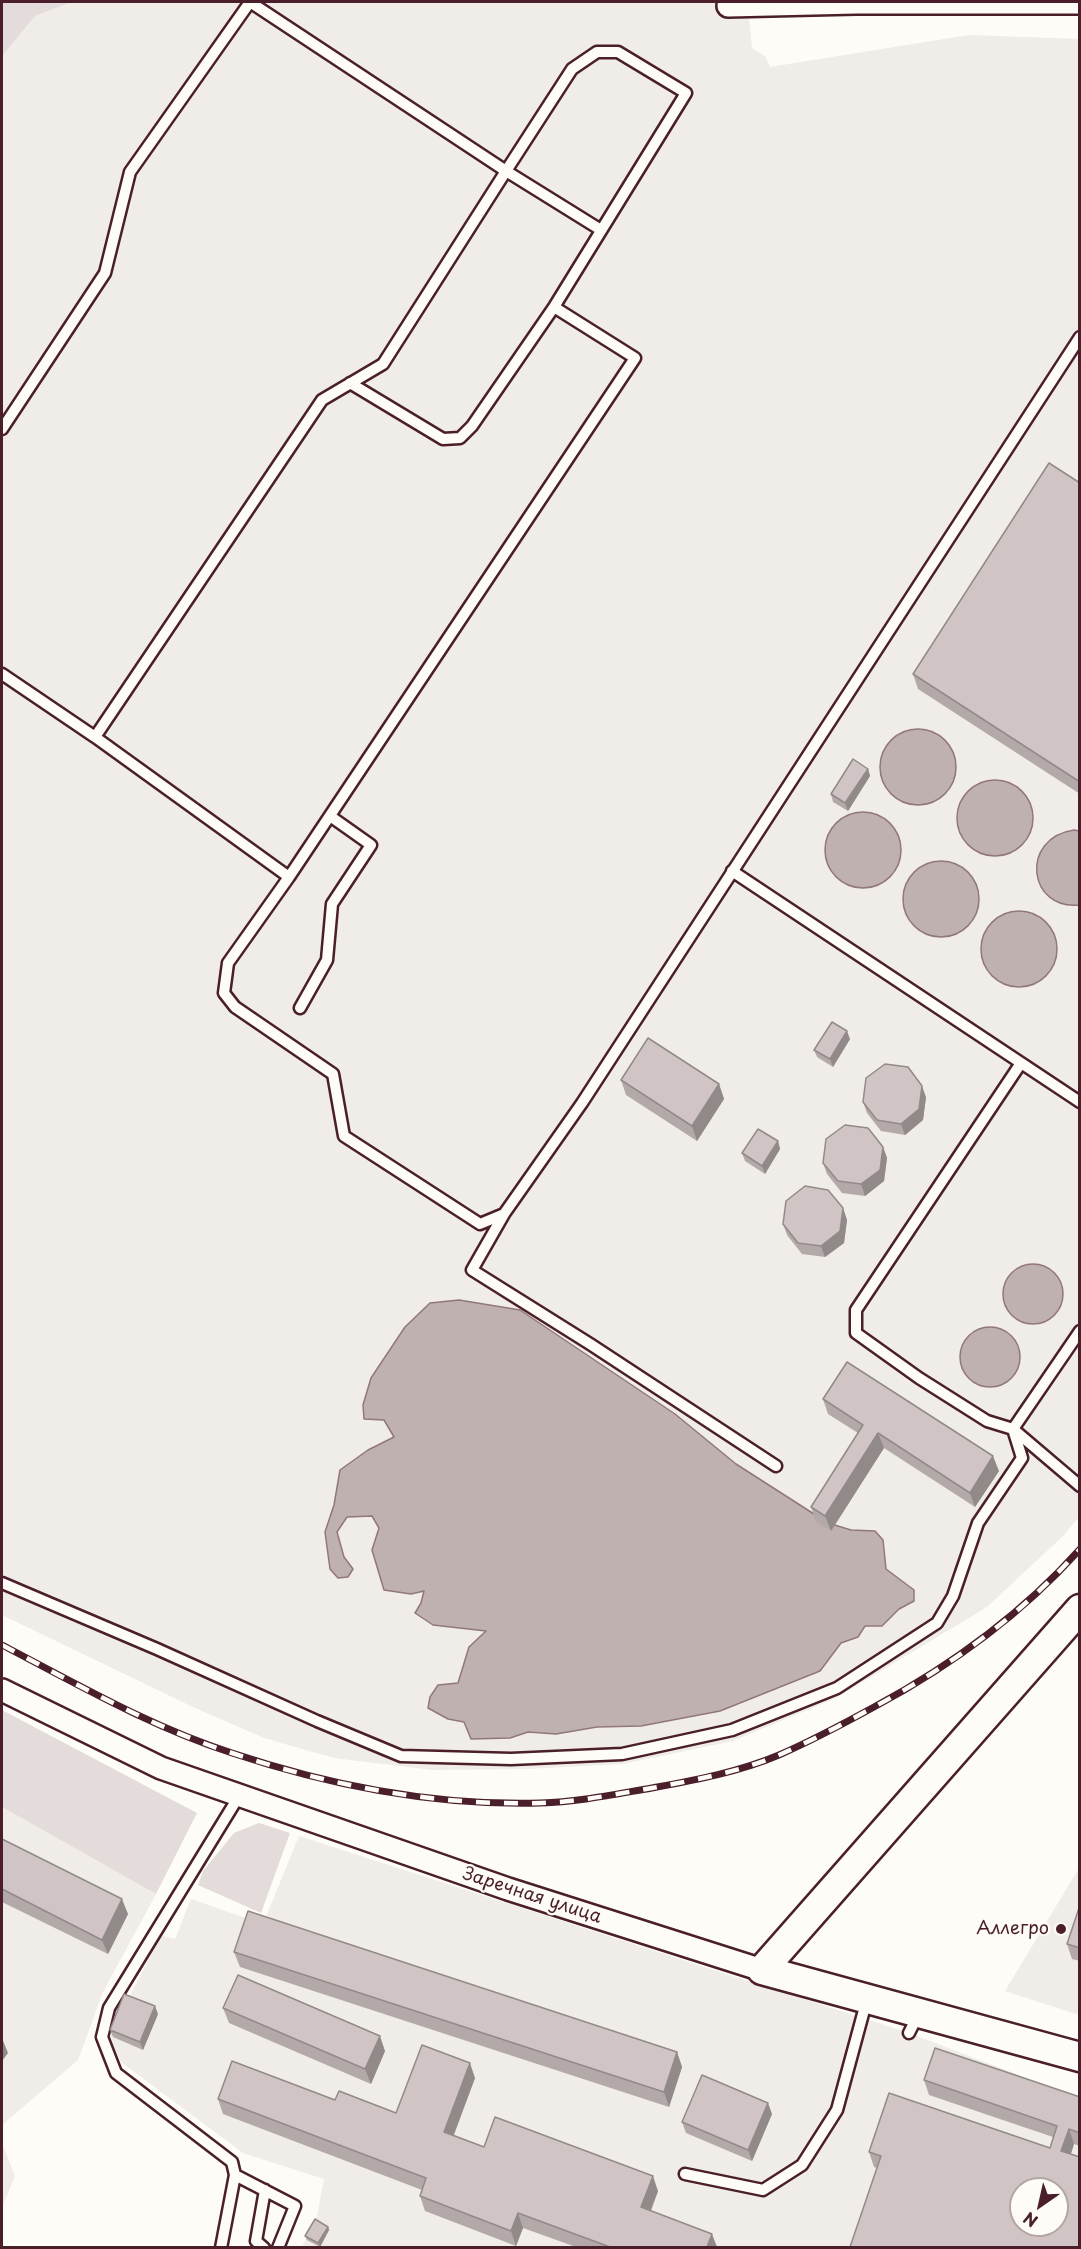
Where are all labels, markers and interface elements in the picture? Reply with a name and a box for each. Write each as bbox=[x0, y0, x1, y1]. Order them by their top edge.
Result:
street label: Заречная улица bbox=[460, 1863, 604, 1929]
place label: Аллегро bbox=[976, 1918, 1049, 1940]
marker: Аллегро bbox=[1054, 1922, 1068, 1936]
north arrow bbox=[1009, 2177, 1069, 2237]
text: N bbox=[1018, 2207, 1042, 2234]

